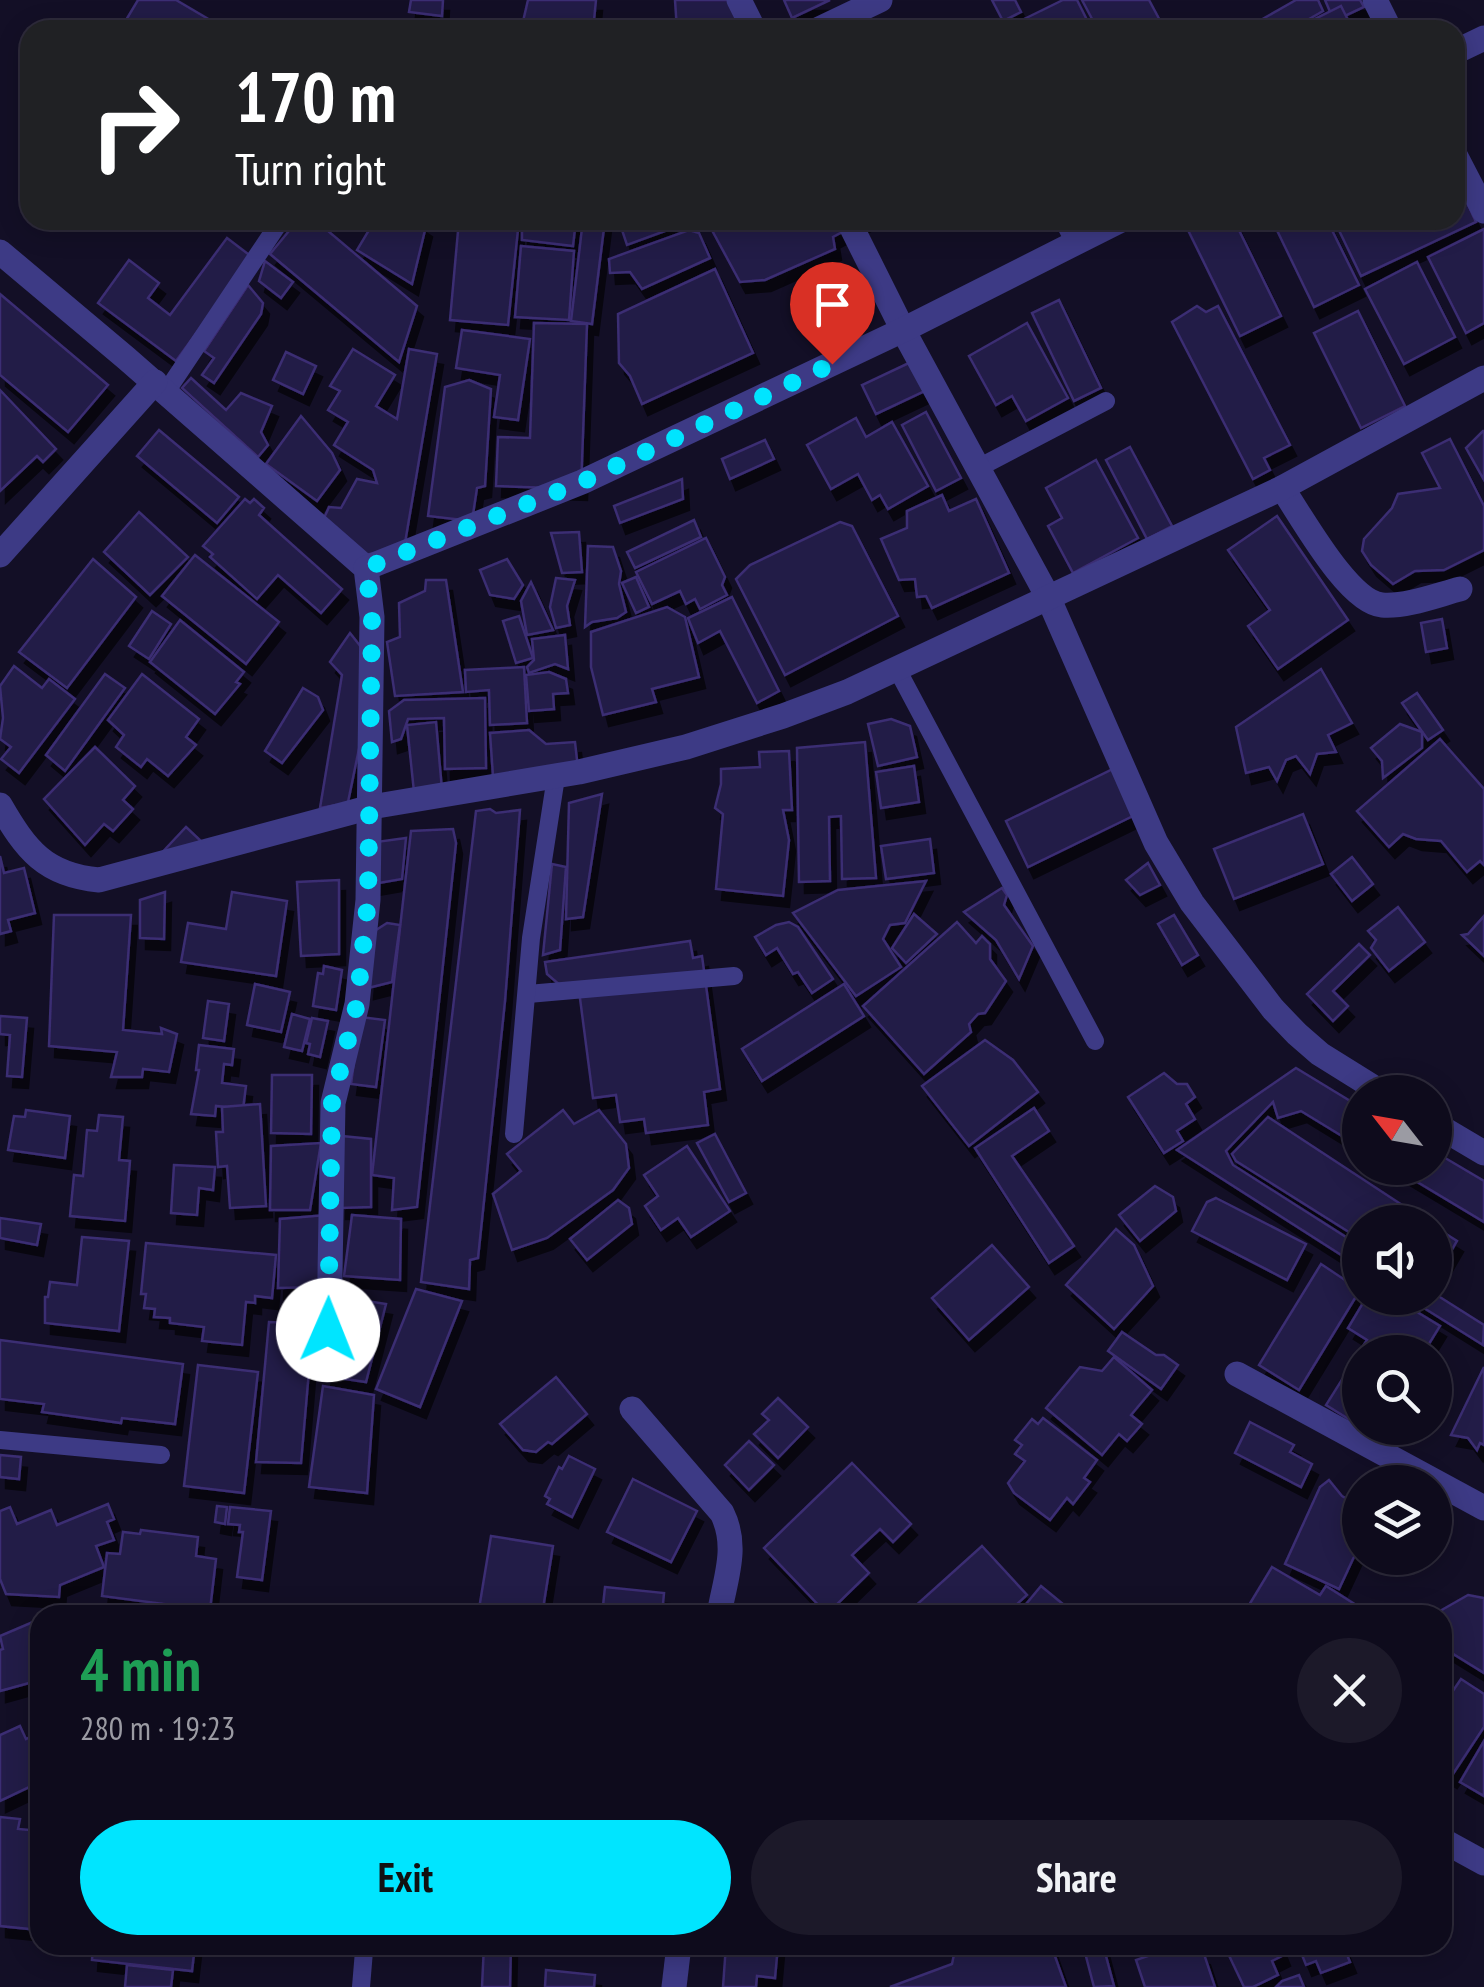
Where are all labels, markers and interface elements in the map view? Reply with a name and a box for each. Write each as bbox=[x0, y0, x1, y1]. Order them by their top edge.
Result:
text: 170 m bbox=[235, 51, 396, 141]
icon: right bbox=[70, 60, 200, 190]
text: Turn right bbox=[235, 139, 386, 197]
pin bbox=[790, 262, 875, 365]
icon: arrive bbox=[805, 277, 860, 332]
north arrow bbox=[1342, 1075, 1452, 1185]
map controls bbox=[1342, 1075, 1452, 1575]
button: sound bbox=[1342, 1205, 1452, 1315]
position arrow bbox=[276, 1278, 380, 1382]
button: search bbox=[1342, 1335, 1452, 1445]
button: layers bbox=[1342, 1465, 1452, 1575]
text: 4 min bbox=[80, 1630, 201, 1708]
button: close bbox=[1297, 1638, 1402, 1743]
text: 280 m · 19:23 bbox=[80, 1707, 235, 1749]
button: Exit bbox=[80, 1820, 731, 1935]
button: Share bbox=[751, 1820, 1402, 1935]

